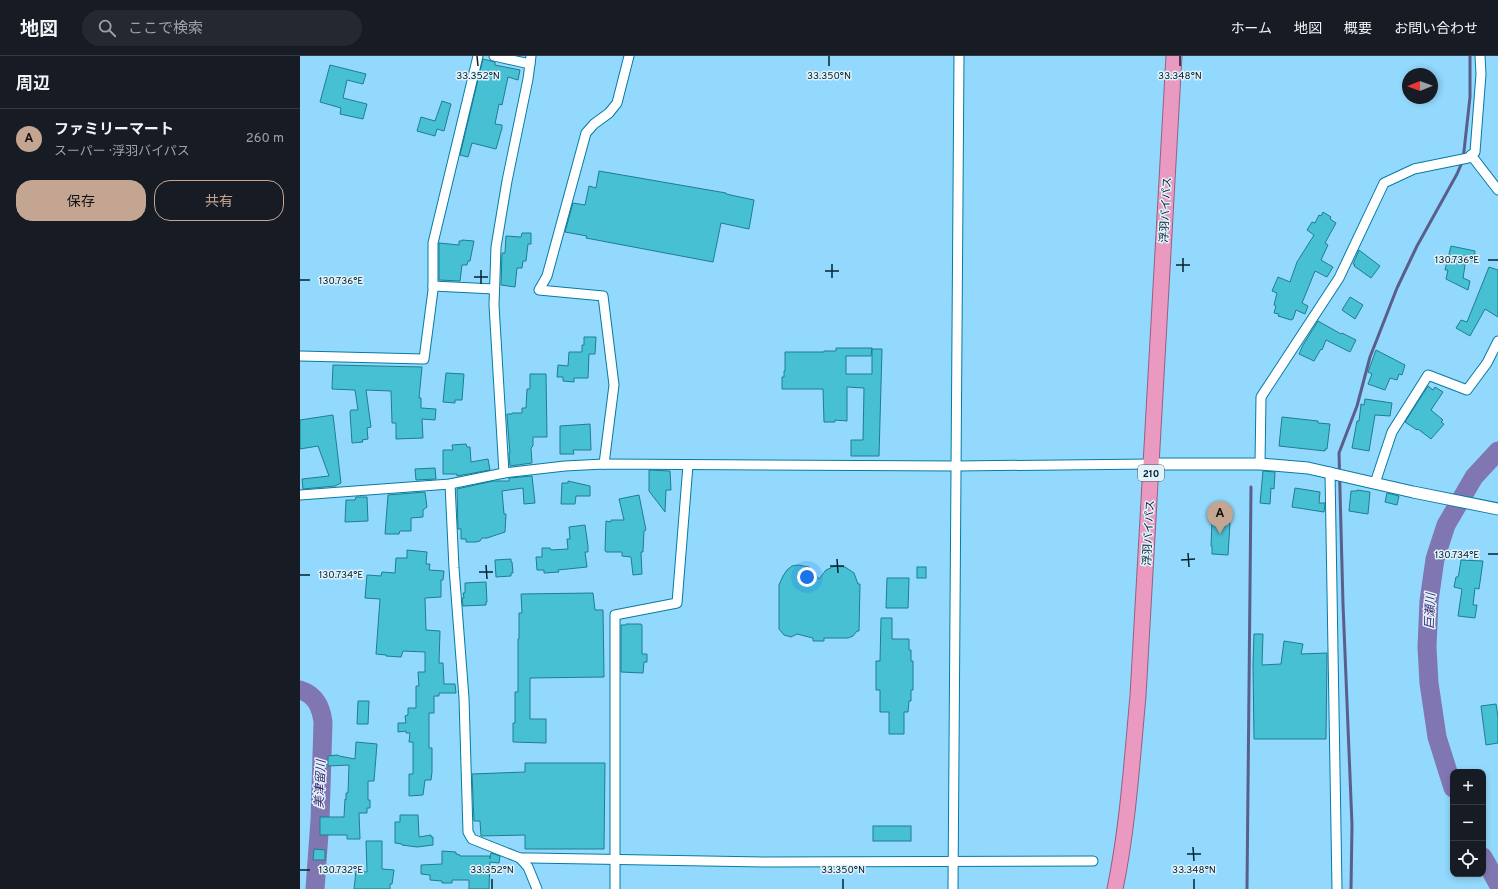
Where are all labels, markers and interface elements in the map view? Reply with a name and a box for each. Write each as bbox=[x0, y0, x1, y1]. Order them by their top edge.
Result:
search box bbox=[82, 10, 362, 46]
icon: search bbox=[96, 17, 118, 39]
text: 地図 bbox=[20, 18, 58, 42]
text: ここで検索 bbox=[128, 20, 203, 39]
text: ホーム bbox=[1230, 21, 1272, 38]
text: 地図 bbox=[1294, 21, 1322, 38]
text: 概要 bbox=[1344, 21, 1372, 38]
text: お問い合わせ bbox=[1394, 21, 1478, 38]
north arrow bbox=[1402, 68, 1438, 104]
text: 33.352°N bbox=[456, 70, 500, 83]
text: 33.350°N bbox=[807, 70, 851, 83]
text: 33.348°N bbox=[1158, 70, 1202, 83]
text: 周辺 bbox=[16, 74, 50, 96]
text: ファミリーマート bbox=[54, 121, 174, 140]
text: A bbox=[24, 131, 34, 147]
text: 260 m bbox=[246, 131, 284, 147]
text: スーパー · 浮羽バイパス bbox=[54, 144, 190, 160]
street label: 浮羽バイパス bbox=[1157, 177, 1175, 243]
button: 保存 bbox=[16, 180, 146, 221]
button: 共有 bbox=[154, 180, 284, 221]
text: 130.736°E bbox=[1435, 254, 1479, 267]
text: 130.736°E bbox=[319, 275, 363, 288]
road number: 210 bbox=[1138, 465, 1164, 481]
street label: 浮羽バイパス bbox=[1140, 500, 1158, 566]
pin: A bbox=[1207, 501, 1233, 534]
text: 130.734°E bbox=[1435, 549, 1479, 562]
your location bbox=[797, 567, 817, 587]
text: 130.734°E bbox=[319, 569, 363, 582]
water label: 巨瀬川 bbox=[1422, 591, 1440, 629]
water label: 美津留川 bbox=[312, 758, 330, 808]
map controls bbox=[1450, 769, 1486, 877]
button: + bbox=[1450, 769, 1486, 805]
button: − bbox=[1450, 805, 1486, 841]
button: locate bbox=[1450, 841, 1486, 877]
text: 130.732°E bbox=[319, 864, 363, 877]
text: 33.352°N bbox=[470, 864, 514, 877]
text: 33.350°N bbox=[821, 864, 865, 877]
text: 33.348°N bbox=[1172, 864, 1216, 877]

